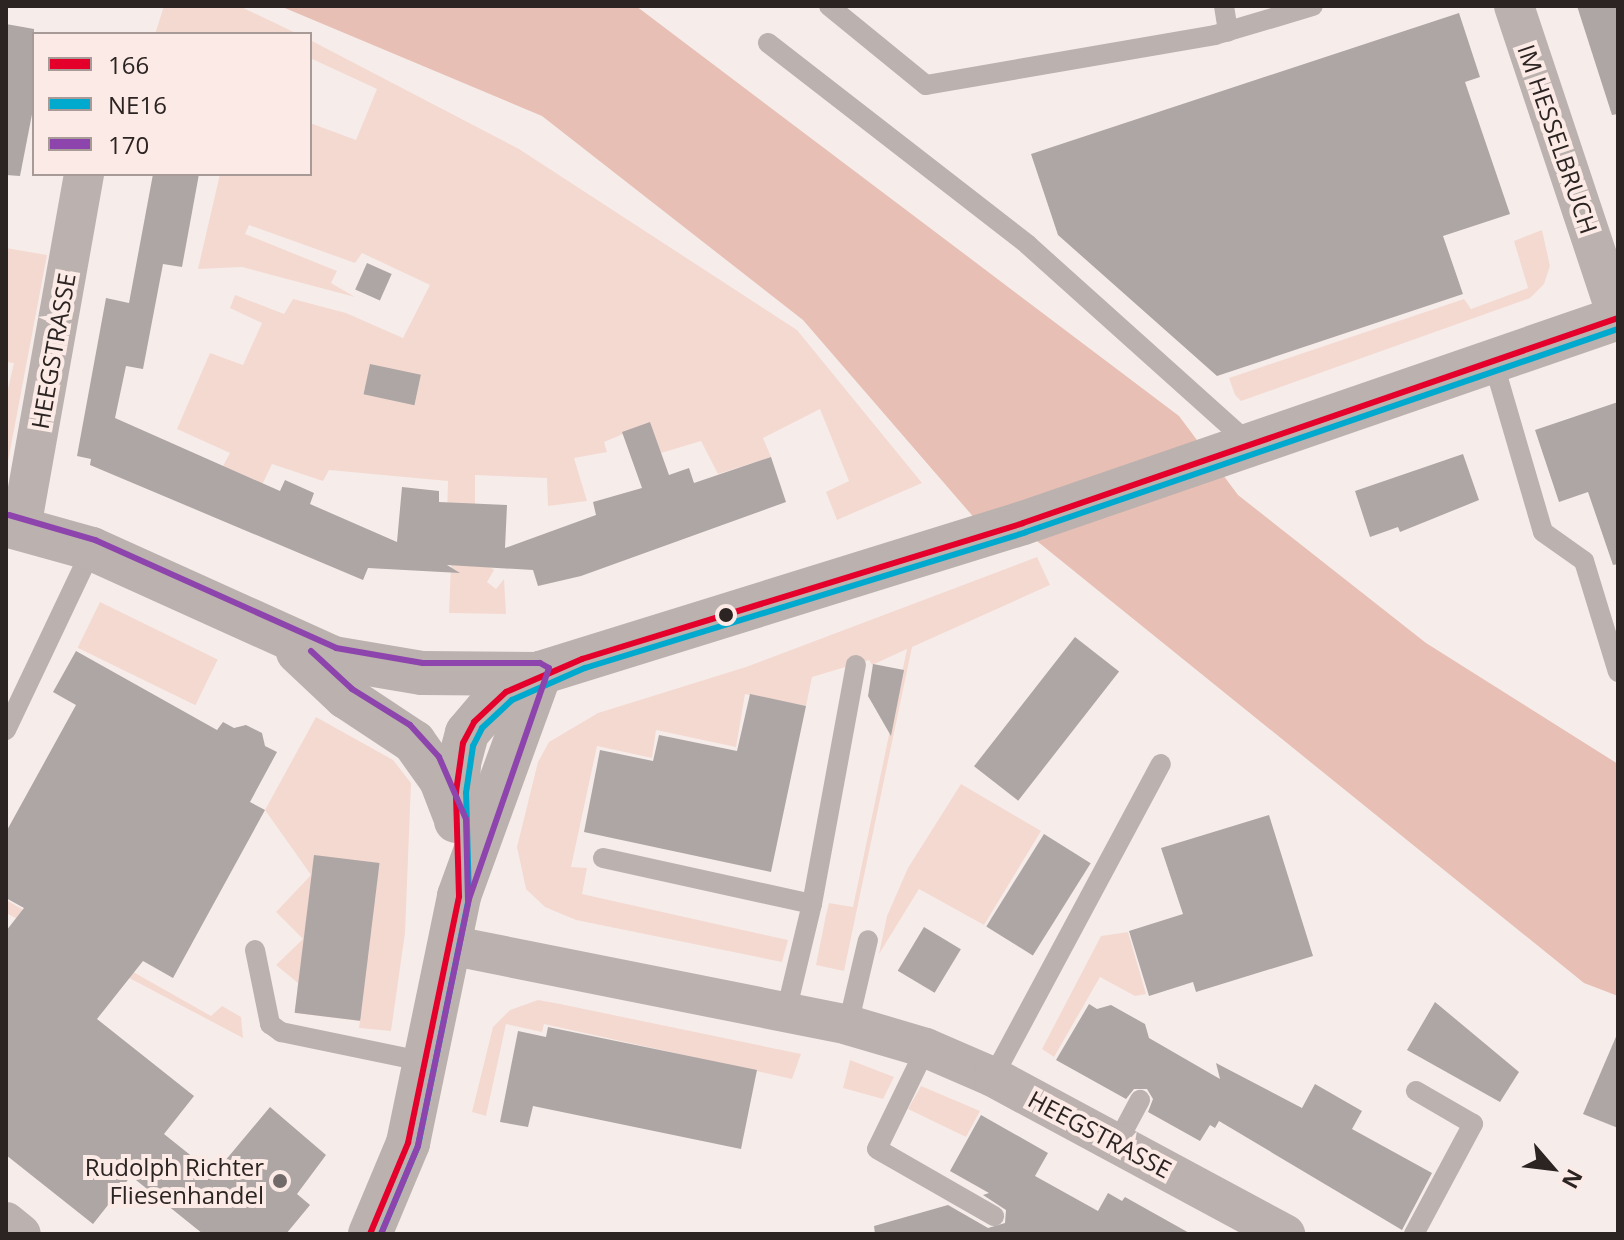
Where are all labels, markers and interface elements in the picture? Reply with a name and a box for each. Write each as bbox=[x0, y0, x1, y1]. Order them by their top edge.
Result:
legend bbox=[32, 32, 312, 176]
street label: IM HESSELBRUCH bbox=[1512, 41, 1604, 237]
text: 166 bbox=[108, 48, 149, 81]
text: NE16 bbox=[108, 88, 167, 121]
text: 170 bbox=[108, 128, 149, 161]
street label: HEEGSTRASSE bbox=[25, 271, 81, 431]
unlabelled marker bbox=[718, 607, 734, 623]
street label: HEEGSTRASSE bbox=[1024, 1084, 1176, 1184]
north arrow bbox=[1512, 1128, 1592, 1208]
place label: Rudolph Richter Fliesenhandel bbox=[85, 1153, 264, 1209]
text: N bbox=[1556, 1164, 1591, 1194]
marker: Rudolph Richter Fliesenhandel bbox=[271, 1172, 289, 1190]

